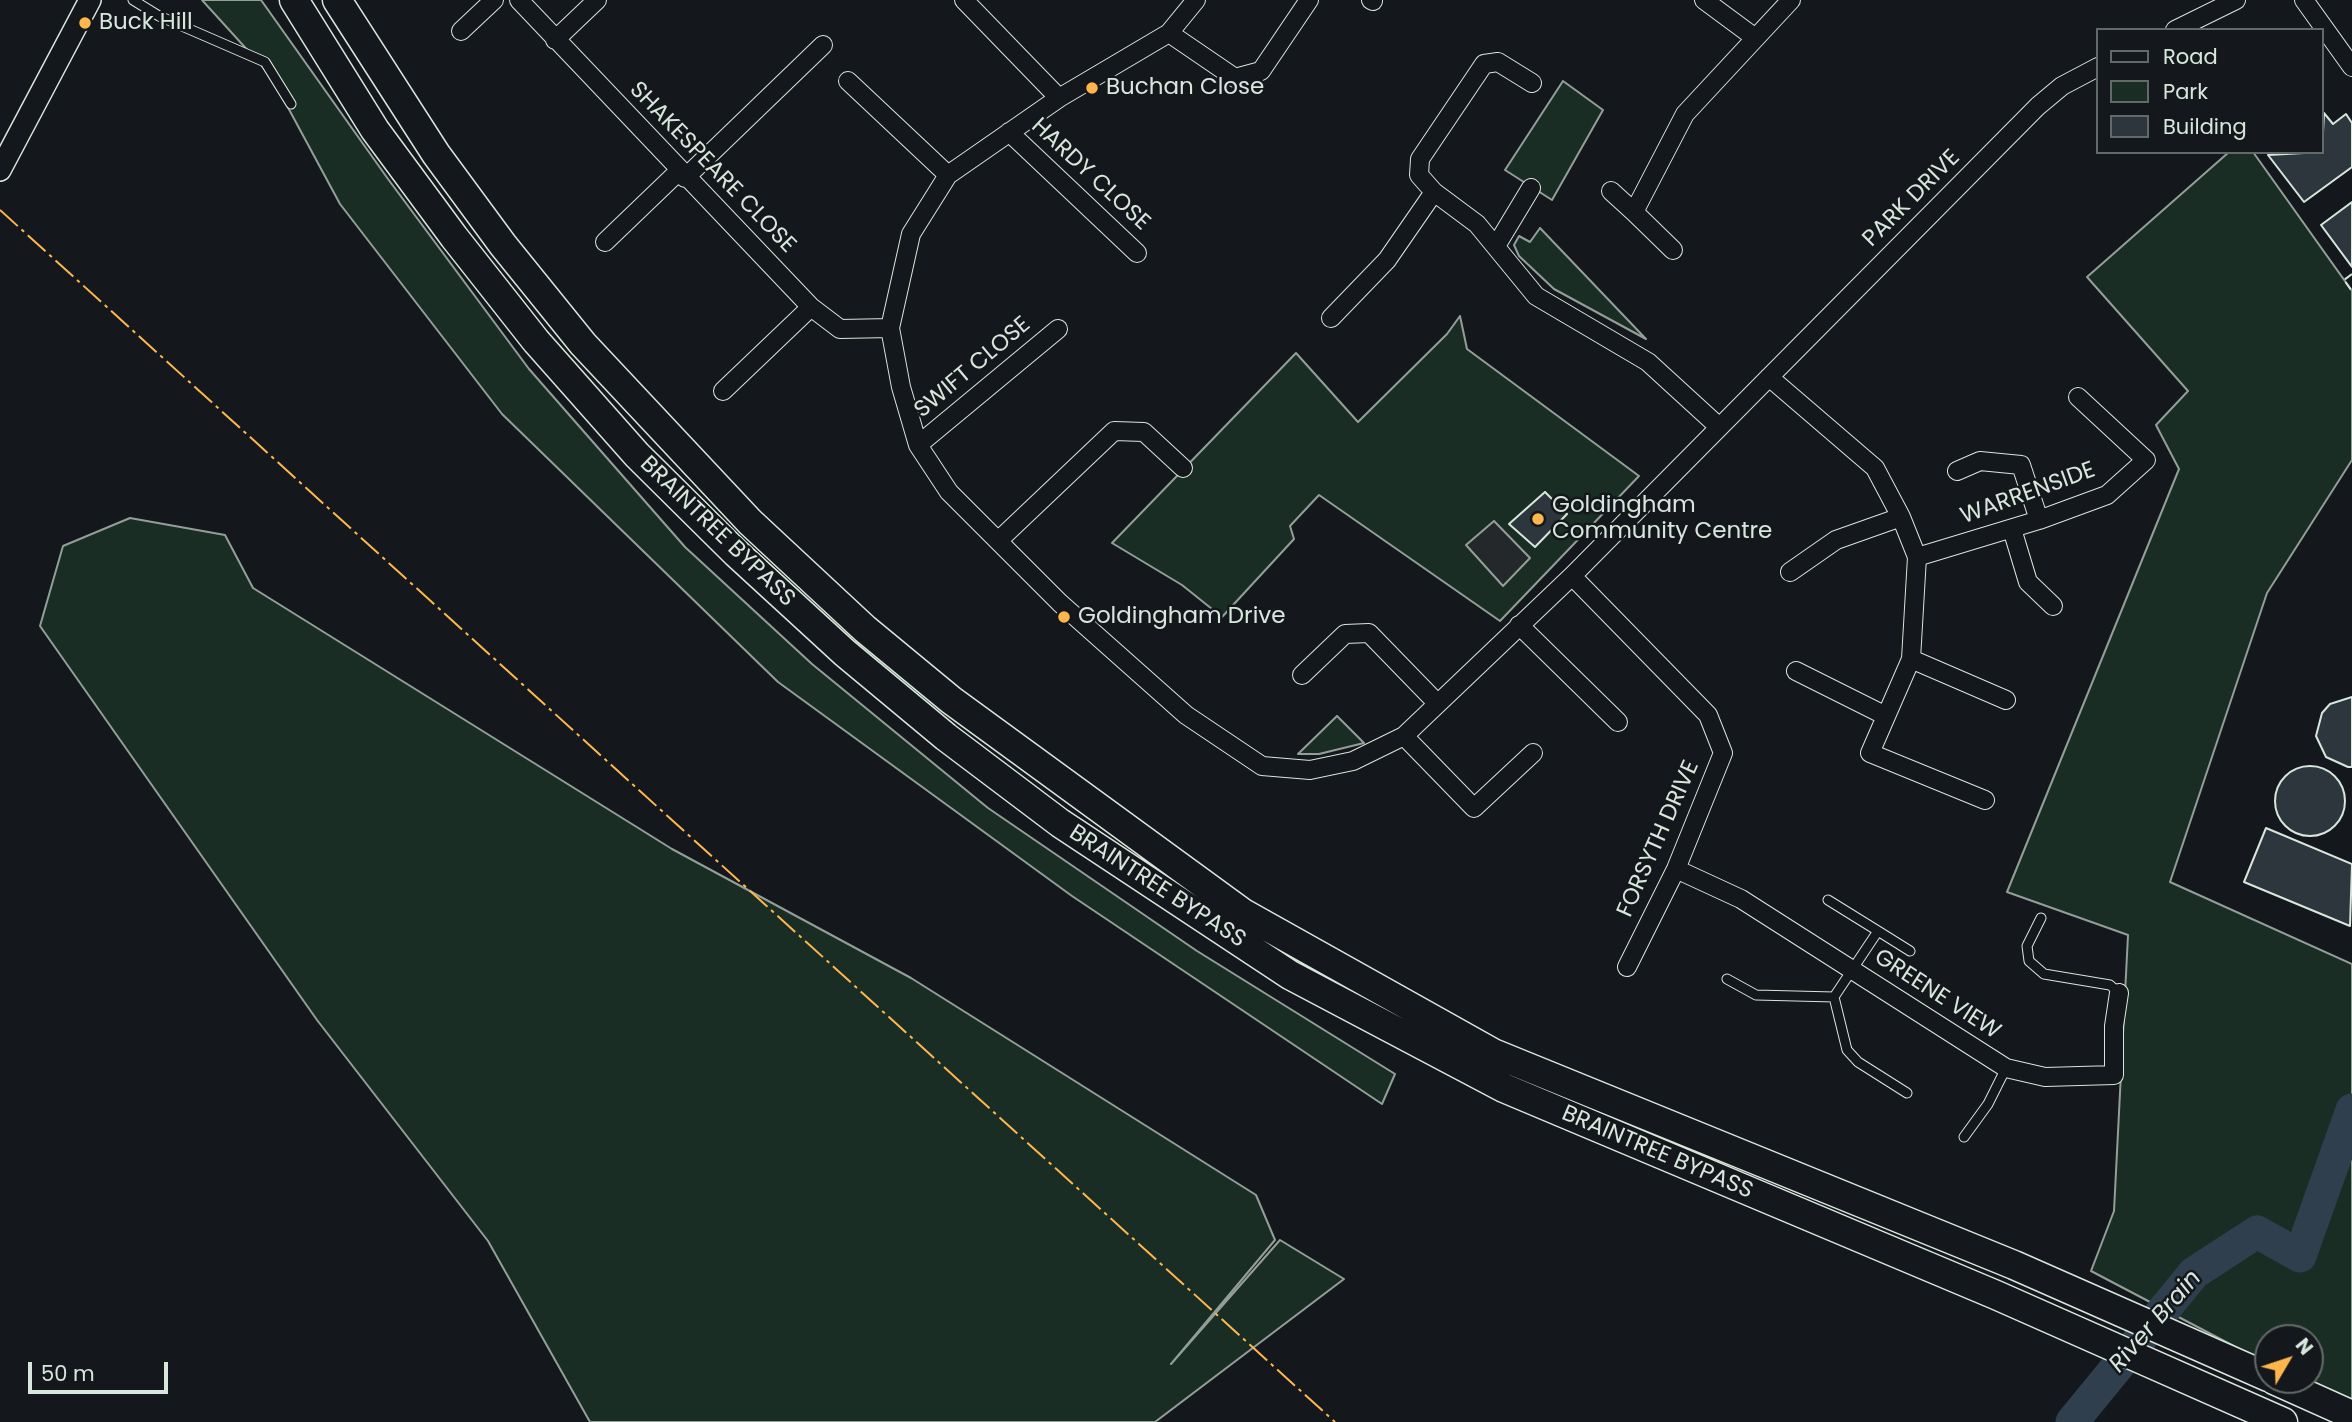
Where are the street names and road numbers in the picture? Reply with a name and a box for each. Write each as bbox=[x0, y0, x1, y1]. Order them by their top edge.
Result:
street label: SHAKESPEARE CLOSE bbox=[623, 77, 801, 259]
street label: HARDY CLOSE bbox=[1025, 113, 1155, 237]
street label: PARK DRIVE bbox=[1858, 145, 1966, 253]
street label: SWIFT CLOSE bbox=[909, 312, 1037, 424]
street label: BRAINTREE BYPASS bbox=[634, 451, 800, 613]
street label: WARRENSIDE bbox=[1957, 457, 2099, 531]
street label: FORSYTH DRIVE bbox=[1612, 756, 1706, 922]
street label: BRAINTREE BYPASS bbox=[1064, 820, 1250, 954]
street label: GREENE VIEW bbox=[1869, 944, 2005, 1046]
street label: BRAINTREE BYPASS bbox=[1557, 1100, 1757, 1206]

